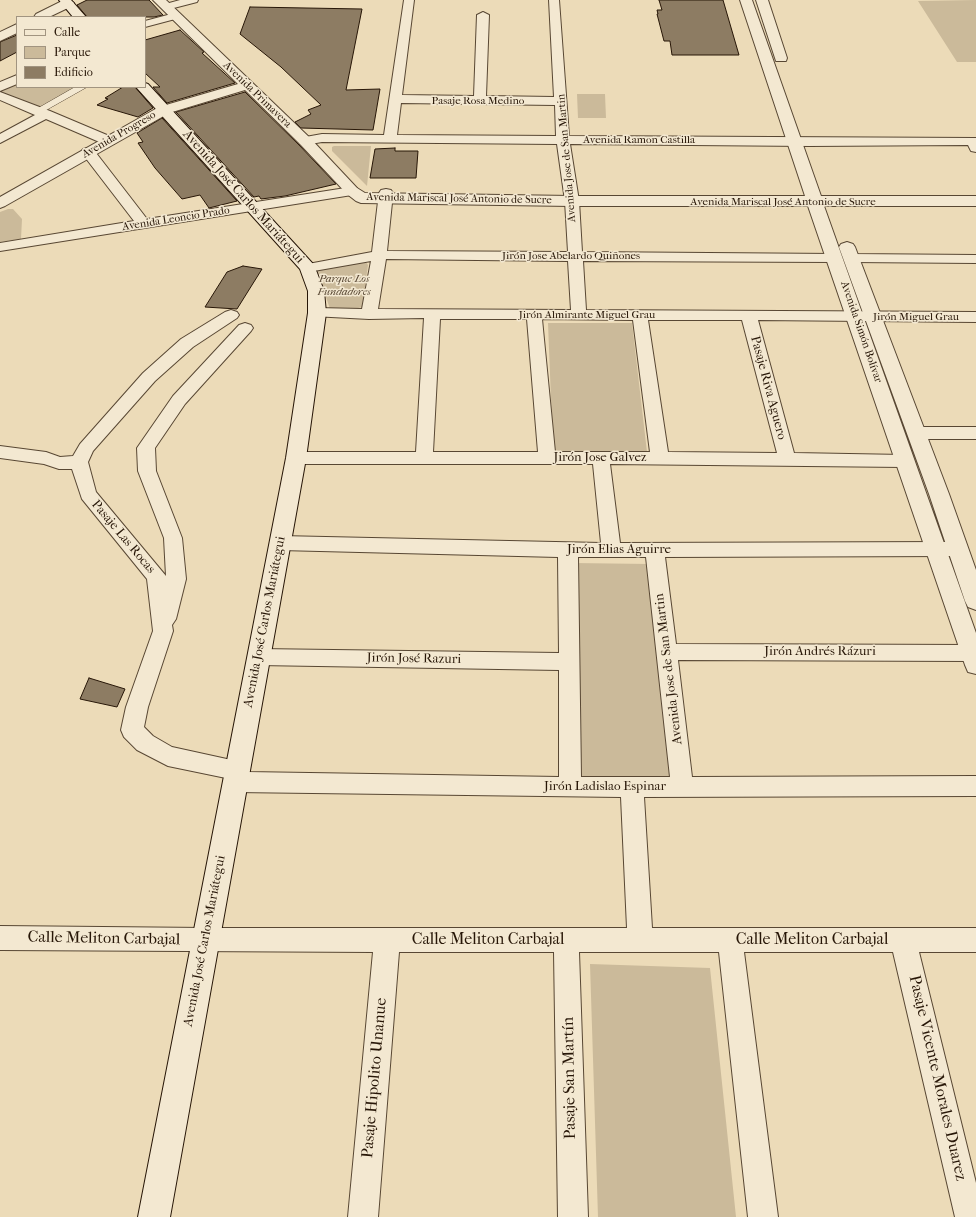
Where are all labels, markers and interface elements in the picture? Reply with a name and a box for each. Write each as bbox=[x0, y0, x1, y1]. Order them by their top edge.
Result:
legend bbox=[16, 16, 146, 88]
text: Calle bbox=[54, 25, 80, 39]
text: Parque bbox=[54, 45, 91, 59]
street label: Avenida Primavera bbox=[220, 59, 294, 131]
text: Edificio bbox=[54, 65, 93, 79]
street label: Avenida Jose de San Martin bbox=[555, 93, 579, 223]
street label: Pasaje Rosa Medino bbox=[432, 94, 524, 108]
street label: Avenida Progreso bbox=[80, 109, 158, 161]
street label: Avenida José Carlos Mariátegui bbox=[179, 127, 307, 267]
street label: Avenida Ramon Castilla bbox=[583, 133, 695, 147]
street label: Avenida Mariscal José Antonio de Sucre bbox=[366, 191, 552, 207]
street label: Avenida Mariscal José Antonio de Sucre bbox=[690, 195, 876, 209]
street label: Avenida Leoncio Prado bbox=[121, 204, 231, 234]
street label: Jirón Jose Abelardo Quiñones bbox=[502, 249, 640, 263]
park label: Parque Los Fundadores bbox=[318, 272, 370, 298]
street label: Avenida Simón Bolívar bbox=[837, 279, 885, 385]
street label: Jirón Almirante Miguel Grau bbox=[519, 308, 655, 322]
street label: Jirón Miguel Grau bbox=[873, 310, 959, 324]
street label: Pasaje Riva Aguero bbox=[747, 334, 789, 442]
street label: Jirón Jose Galvez bbox=[553, 450, 647, 466]
street label: Pasaje Las Rocas bbox=[88, 497, 158, 577]
street label: Avenida José Carlos Mariátegui bbox=[241, 535, 289, 709]
street label: Jirón Elias Aguirre bbox=[567, 542, 671, 558]
street label: Avenida Jose de San Martin bbox=[652, 593, 686, 745]
street label: Jirón Andrés Rázuri bbox=[764, 644, 876, 660]
street label: Jirón José Razuri bbox=[367, 650, 461, 668]
street label: Jirón Ladislao Espinar bbox=[544, 779, 666, 795]
street label: Avenida José Carlos Mariátegui bbox=[181, 854, 229, 1028]
street label: Calle Meliton Carbajal bbox=[27, 928, 181, 950]
street label: Calle Meliton Carbajal bbox=[412, 930, 564, 950]
street label: Calle Meliton Carbajal bbox=[736, 930, 888, 950]
street label: Pasaje Vicente Morales Duarez bbox=[904, 973, 970, 1183]
street label: Pasaje Hipolito Unanue bbox=[358, 997, 392, 1159]
street label: Pasaje San Martín bbox=[559, 1017, 581, 1139]

